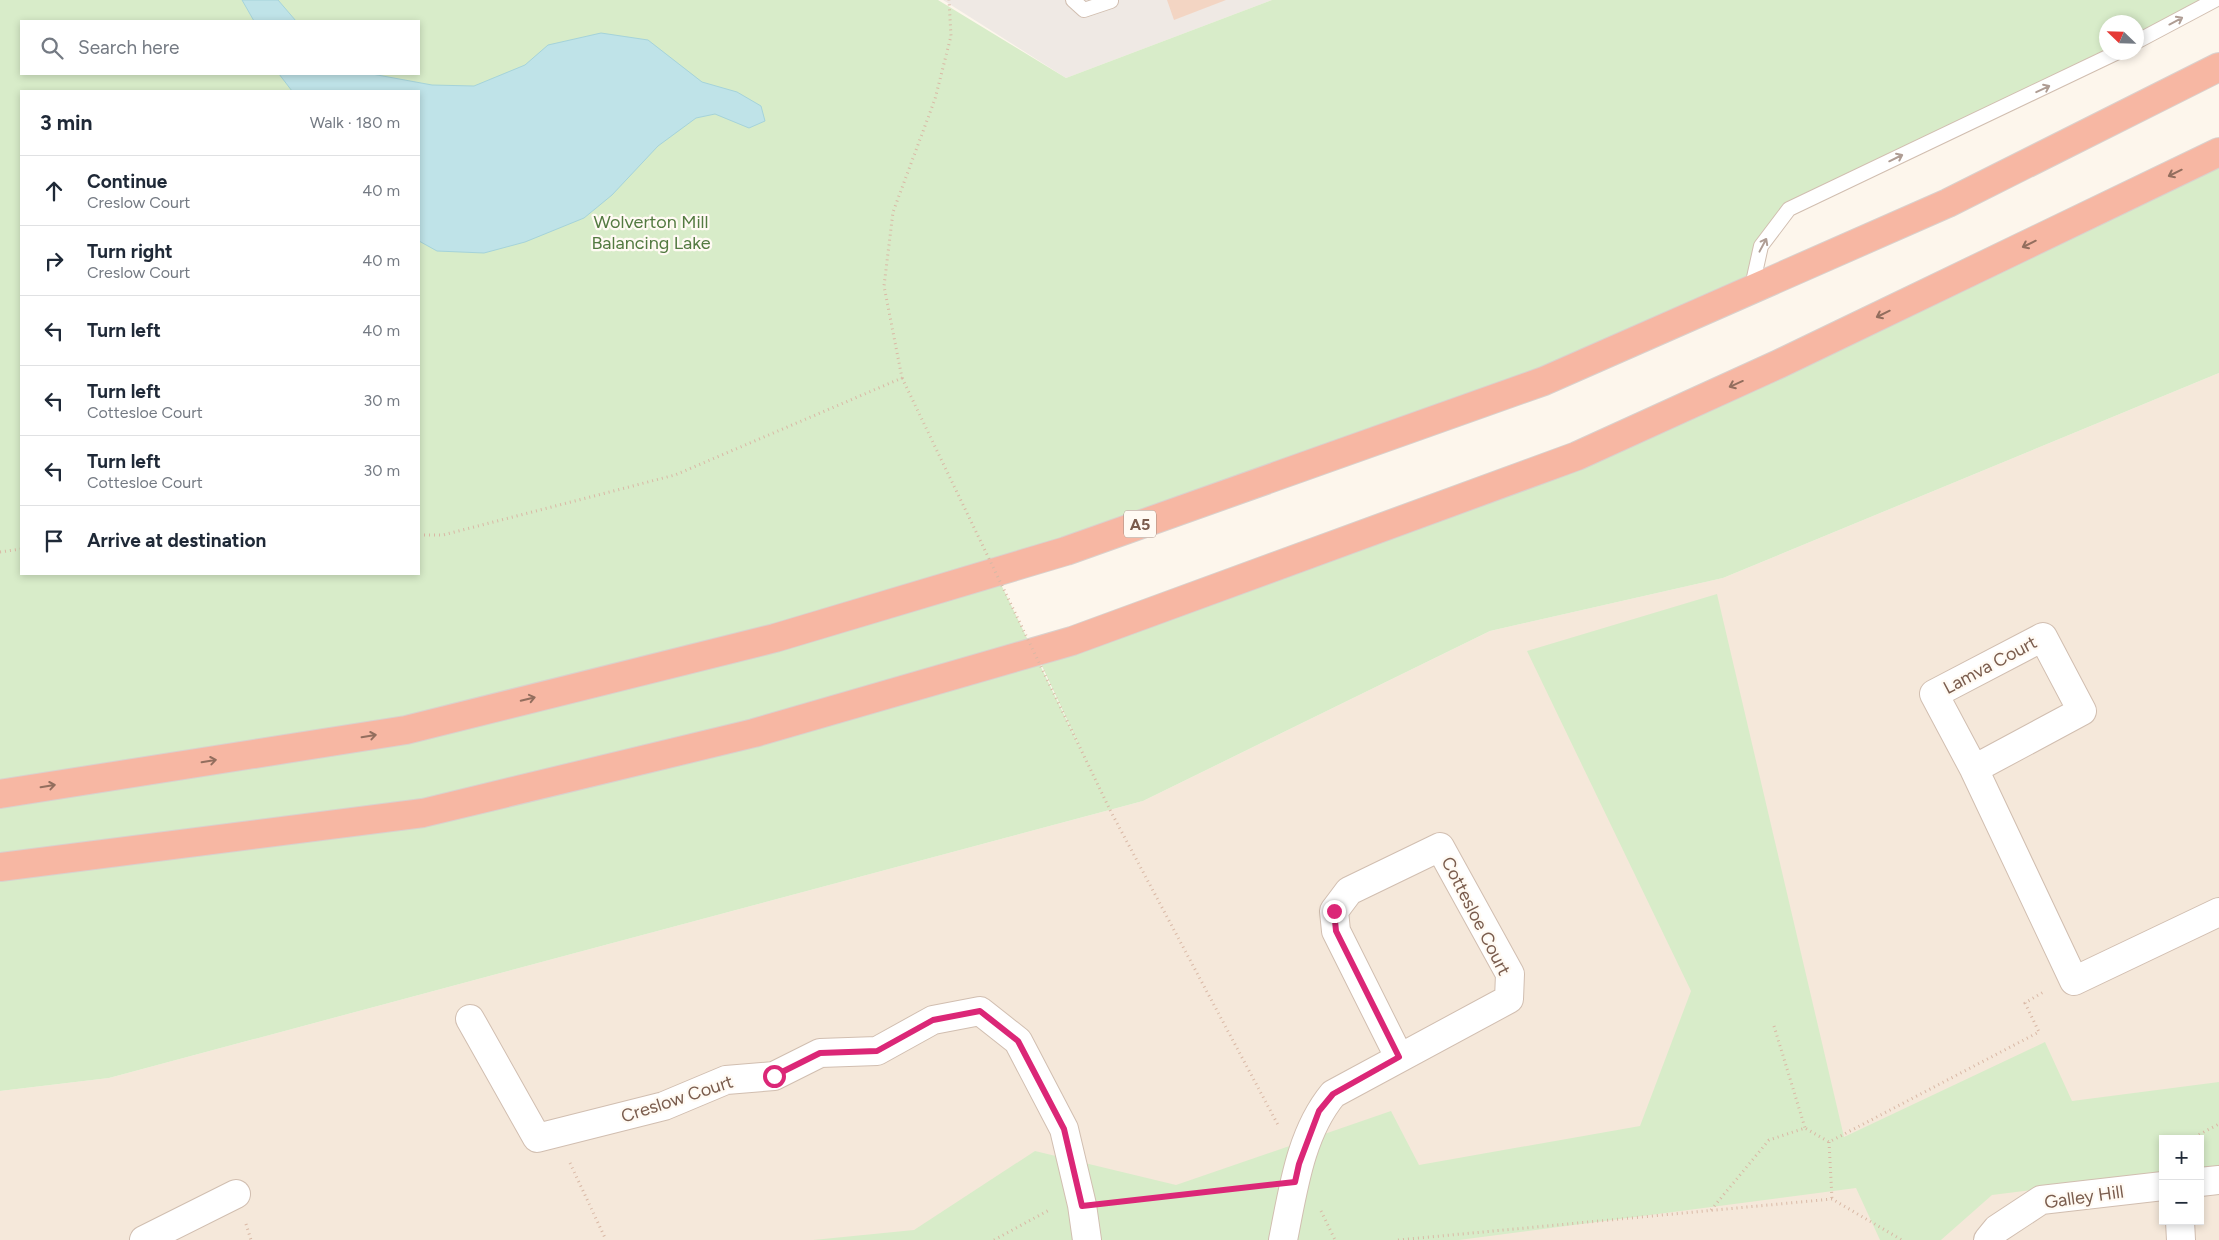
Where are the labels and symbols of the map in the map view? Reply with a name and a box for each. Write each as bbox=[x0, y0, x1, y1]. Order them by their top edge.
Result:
north arrow bbox=[2099, 15, 2144, 60]
one-way arrow bbox=[2168, 16, 2183, 26]
one-way arrow bbox=[2035, 83, 2050, 93]
one-way arrow bbox=[1888, 153, 1903, 163]
one-way arrow bbox=[2168, 169, 2183, 178]
park label: Wolverton Mill Balancing Lake bbox=[591, 211, 711, 254]
one-way arrow bbox=[1758, 237, 1768, 252]
one-way arrow bbox=[2022, 240, 2037, 249]
one-way arrow bbox=[1875, 310, 1890, 320]
one-way arrow bbox=[1729, 380, 1744, 389]
road number: A5 bbox=[1124, 510, 1156, 538]
street label: Lamva Court bbox=[1939, 631, 2041, 699]
one-way arrow bbox=[519, 694, 535, 704]
one-way arrow bbox=[361, 730, 377, 740]
one-way arrow bbox=[200, 756, 216, 766]
one-way arrow bbox=[40, 781, 56, 791]
street label: Cottesloe Court bbox=[1437, 853, 1515, 979]
route end bbox=[1323, 900, 1346, 923]
route start bbox=[763, 1065, 786, 1088]
street label: Creslow Court bbox=[618, 1071, 736, 1127]
street label: Galley Hill bbox=[2043, 1181, 2125, 1213]

